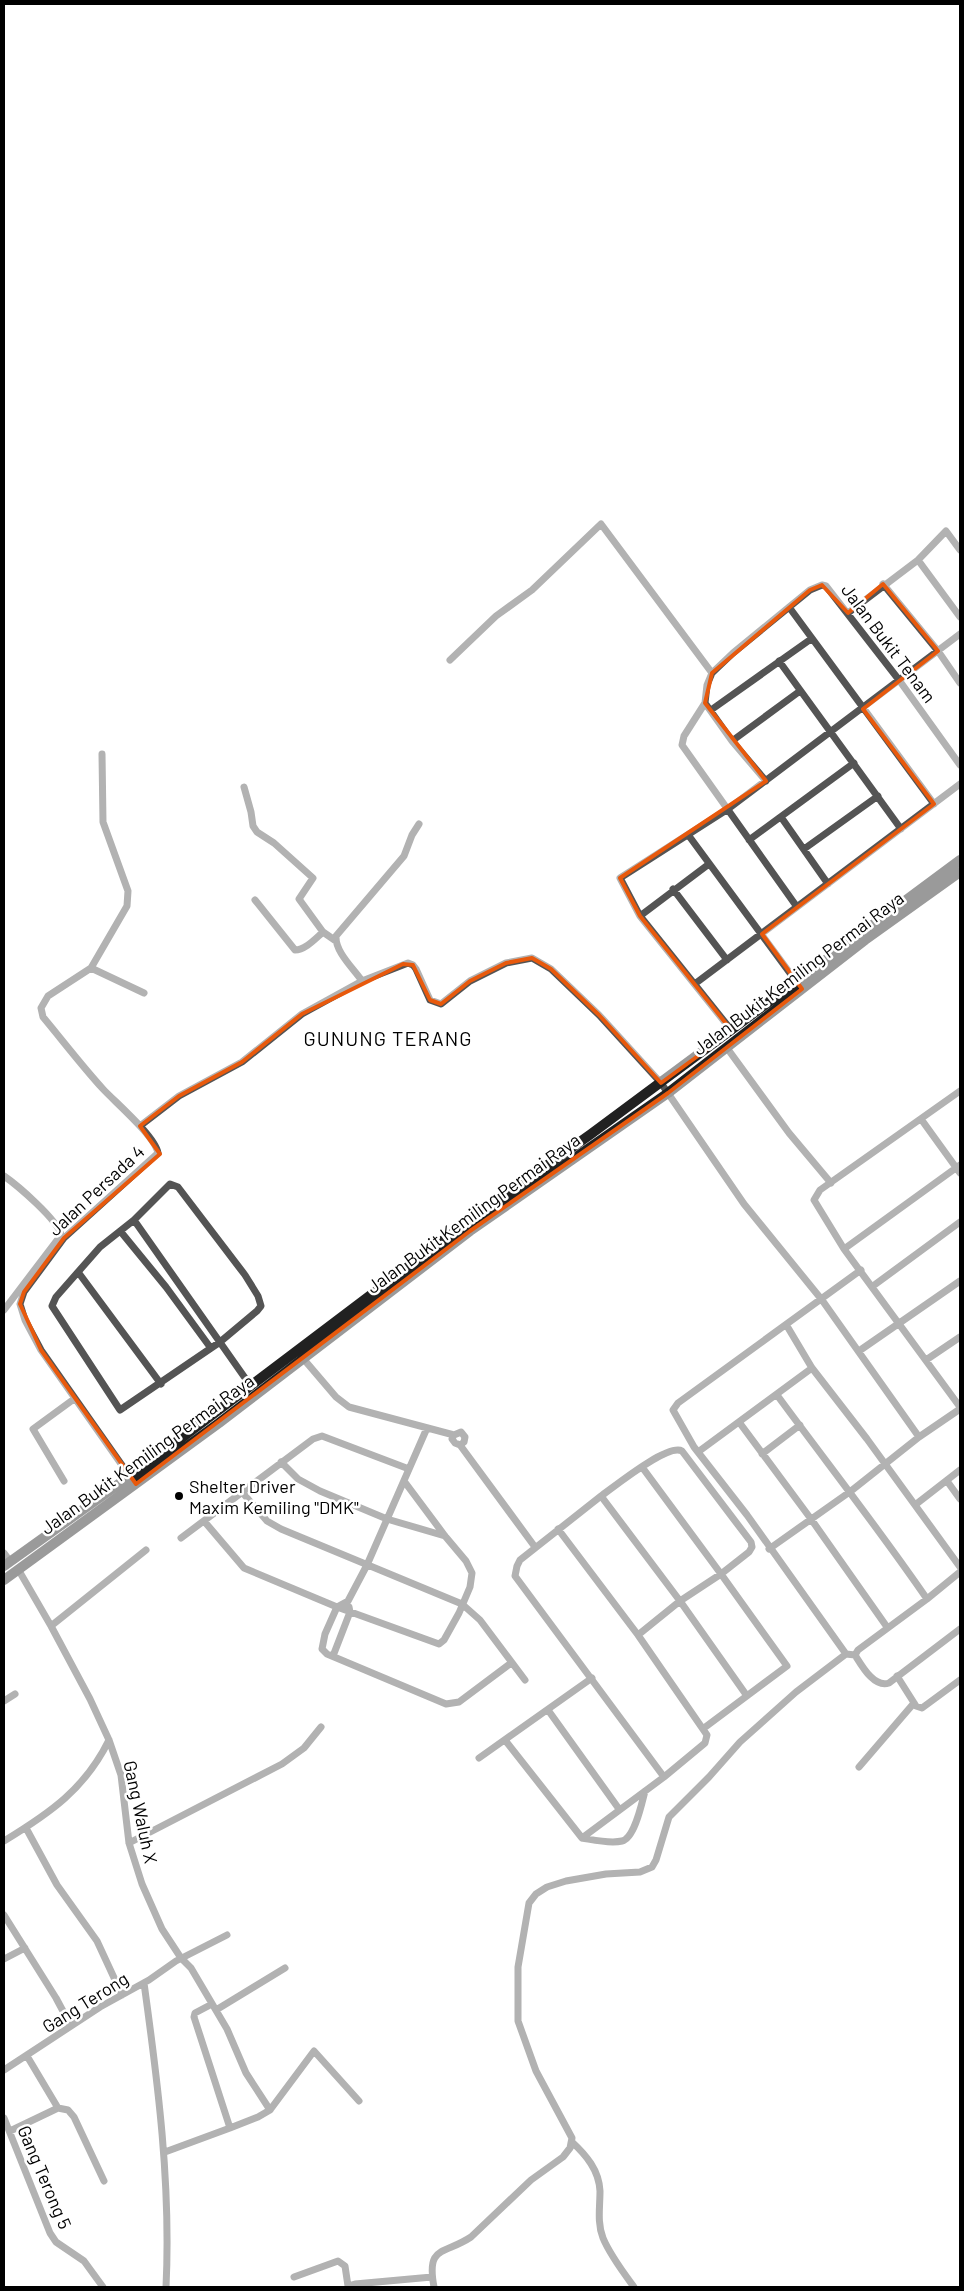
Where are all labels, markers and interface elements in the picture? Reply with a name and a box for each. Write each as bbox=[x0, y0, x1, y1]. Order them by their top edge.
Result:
street label: Jalan Bukit Tenam bbox=[837, 579, 941, 707]
street label: Jalan Bukit Kemiling Permai Raya bbox=[688, 886, 908, 1060]
district label: GUNUNG TERANG bbox=[304, 1026, 472, 1050]
street label: Jalan Bukit Kemiling Permai Raya bbox=[362, 1128, 584, 1298]
street label: Jalan Persada 4 bbox=[43, 1140, 149, 1240]
street label: Jalan Bukit Kemiling Permai Raya bbox=[36, 1369, 258, 1539]
place label: Shelter Driver Maxim Kemiling "DMK" bbox=[189, 1475, 359, 1518]
marker: Shelter Driver Maxim Kemiling "DMK" bbox=[173, 1490, 185, 1502]
street label: Gang Waluh X bbox=[119, 1758, 163, 1866]
street label: Gang Terong bbox=[38, 1967, 132, 2037]
street label: Gang Terong 5 bbox=[13, 2122, 77, 2232]

